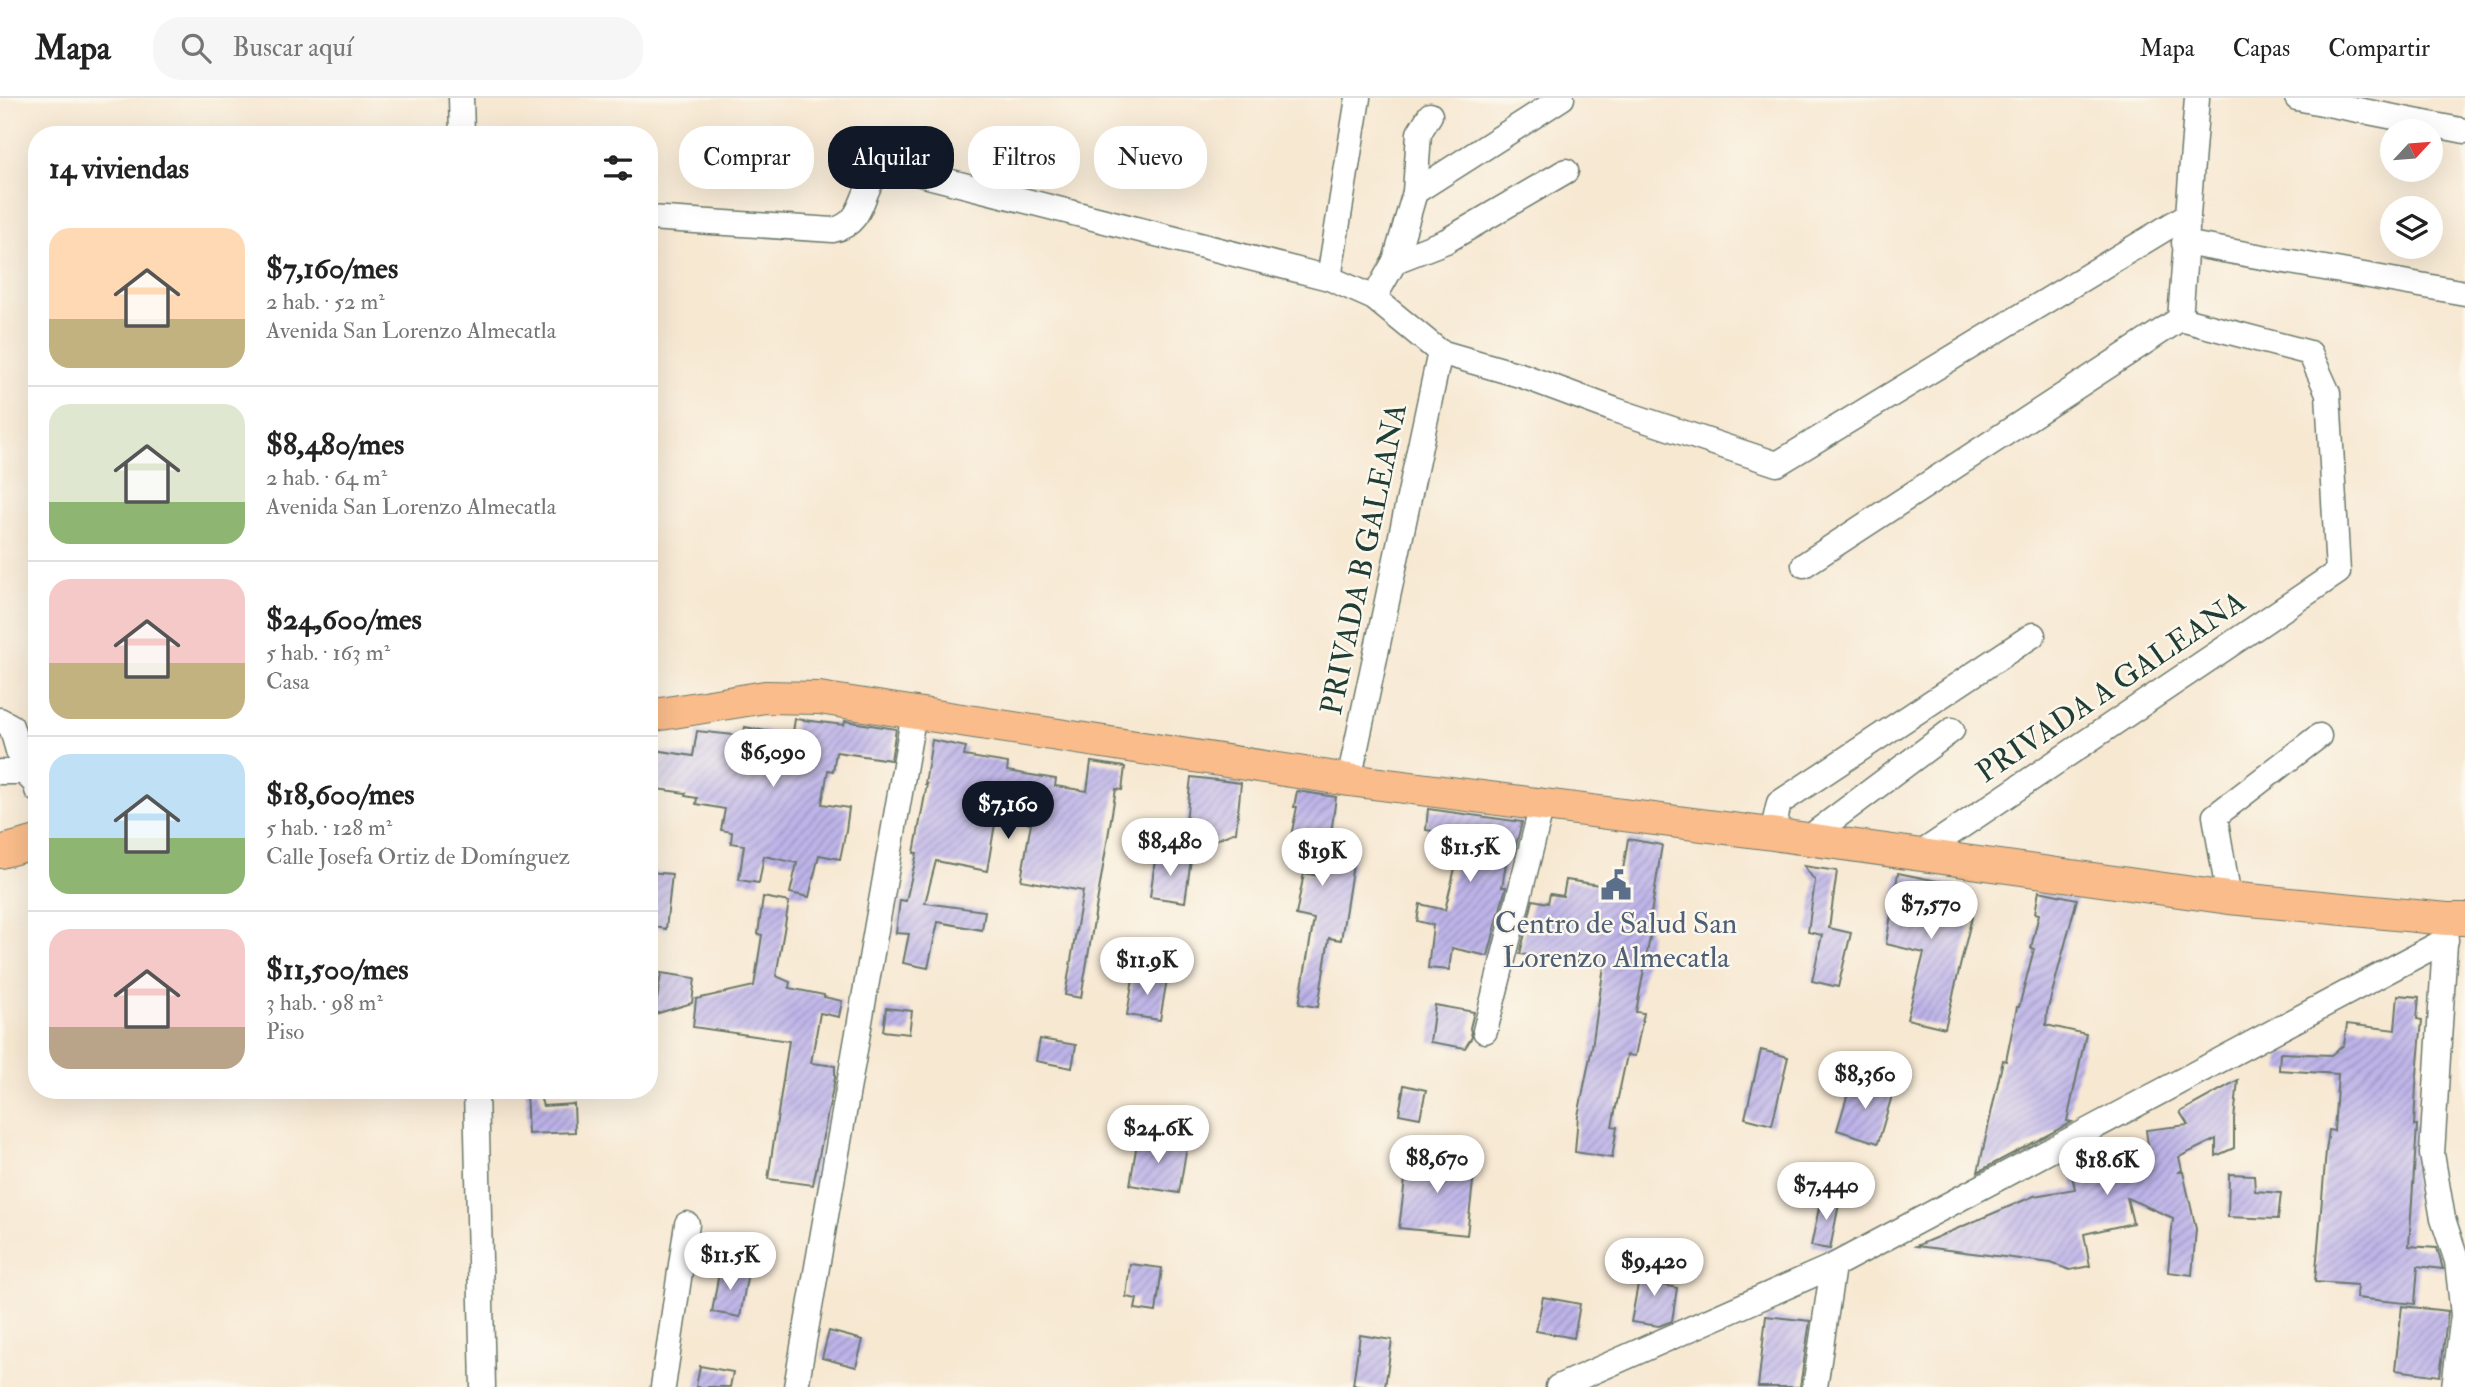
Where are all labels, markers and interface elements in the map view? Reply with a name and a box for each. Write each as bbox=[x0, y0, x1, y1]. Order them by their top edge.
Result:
search box bbox=[153, 17, 643, 80]
text: Mapa bbox=[35, 28, 111, 69]
icon: search bbox=[177, 29, 215, 67]
text: Buscar aquí bbox=[233, 32, 353, 64]
text: Mapa bbox=[2140, 33, 2195, 64]
text: Capas bbox=[2233, 33, 2290, 64]
text: Compartir bbox=[2328, 33, 2430, 64]
north arrow bbox=[2380, 119, 2443, 182]
map controls bbox=[2380, 119, 2443, 259]
chip: Comprar bbox=[679, 126, 814, 189]
chip: Alquilar bbox=[828, 126, 954, 189]
chip: Filtros bbox=[968, 126, 1080, 189]
chip: Nuevo bbox=[1094, 126, 1207, 189]
icon: filters bbox=[599, 149, 637, 187]
text: 14 viviendas bbox=[49, 150, 189, 187]
button: layers bbox=[2380, 196, 2443, 259]
text: $7,160/mes bbox=[266, 250, 398, 287]
icon: home bbox=[105, 256, 189, 340]
text: 2 hab. · 52 m² bbox=[266, 287, 385, 316]
text: Avenida San Lorenzo Almecatla bbox=[266, 316, 556, 345]
street label: PRIVADA B GALEANA bbox=[1313, 400, 1415, 718]
text: $8,480/mes bbox=[266, 426, 404, 463]
icon: home bbox=[105, 432, 189, 516]
text: 2 hab. · 64 m² bbox=[266, 463, 387, 492]
text: Avenida San Lorenzo Almecatla bbox=[266, 492, 556, 521]
street label: PRIVADA A GALEANA bbox=[1969, 583, 2253, 791]
text: $24,600/mes bbox=[266, 601, 422, 638]
icon: home bbox=[105, 607, 189, 691]
text: 5 hab. · 163 m² bbox=[266, 638, 390, 667]
text: Casa bbox=[266, 667, 310, 696]
pin: $6,090 bbox=[716, 730, 830, 789]
text: $6,090 bbox=[740, 737, 806, 766]
text: $18,600/mes bbox=[266, 776, 415, 813]
icon: home bbox=[105, 782, 189, 866]
pin: $7,160 bbox=[951, 782, 1065, 841]
text: $7,160 bbox=[978, 789, 1038, 818]
text: 5 hab. · 128 m² bbox=[266, 813, 392, 842]
pin: $8,480 bbox=[1113, 818, 1227, 878]
pin: $11.5K bbox=[1413, 824, 1527, 884]
text: $8,480 bbox=[1138, 826, 1202, 855]
pin: $19K bbox=[1281, 828, 1363, 888]
text: $11.5K bbox=[1440, 832, 1500, 861]
text: $19K bbox=[1298, 836, 1347, 865]
text: Calle Josefa Ortiz de Domínguez bbox=[266, 842, 570, 871]
public building icon: Centro de Salud San Lorenzo Almecatla bbox=[1599, 868, 1633, 902]
pin: $7,570 bbox=[1874, 882, 1988, 941]
text: $7,570 bbox=[1901, 889, 1961, 918]
place label: Centro de Salud San Lorenzo Almecatla bbox=[1495, 905, 1737, 976]
pin: $11.9K bbox=[1090, 937, 1204, 997]
text: $11.9K bbox=[1116, 945, 1178, 974]
text: $11,500/mes bbox=[266, 951, 409, 988]
icon: home bbox=[105, 957, 189, 1041]
text: 3 hab. · 98 m² bbox=[266, 988, 383, 1017]
text: Piso bbox=[266, 1017, 304, 1046]
pin: $8,360 bbox=[1808, 1052, 1922, 1111]
text: $8,360 bbox=[1834, 1059, 1896, 1088]
pin: $24.6K bbox=[1101, 1105, 1215, 1165]
text: $24.6K bbox=[1123, 1113, 1193, 1142]
pin: $8,670 bbox=[1380, 1136, 1494, 1195]
pin: $18.6K bbox=[2050, 1138, 2164, 1197]
text: $8,670 bbox=[1405, 1143, 1469, 1172]
text: $18.6K bbox=[2075, 1145, 2139, 1174]
pin: $7,440 bbox=[1769, 1162, 1883, 1222]
text: $7,440 bbox=[1793, 1170, 1859, 1199]
pin: $11.5K bbox=[673, 1232, 787, 1292]
pin: $9,420 bbox=[1597, 1238, 1711, 1298]
text: $11.5K bbox=[700, 1240, 760, 1269]
text: $9,420 bbox=[1621, 1246, 1687, 1275]

